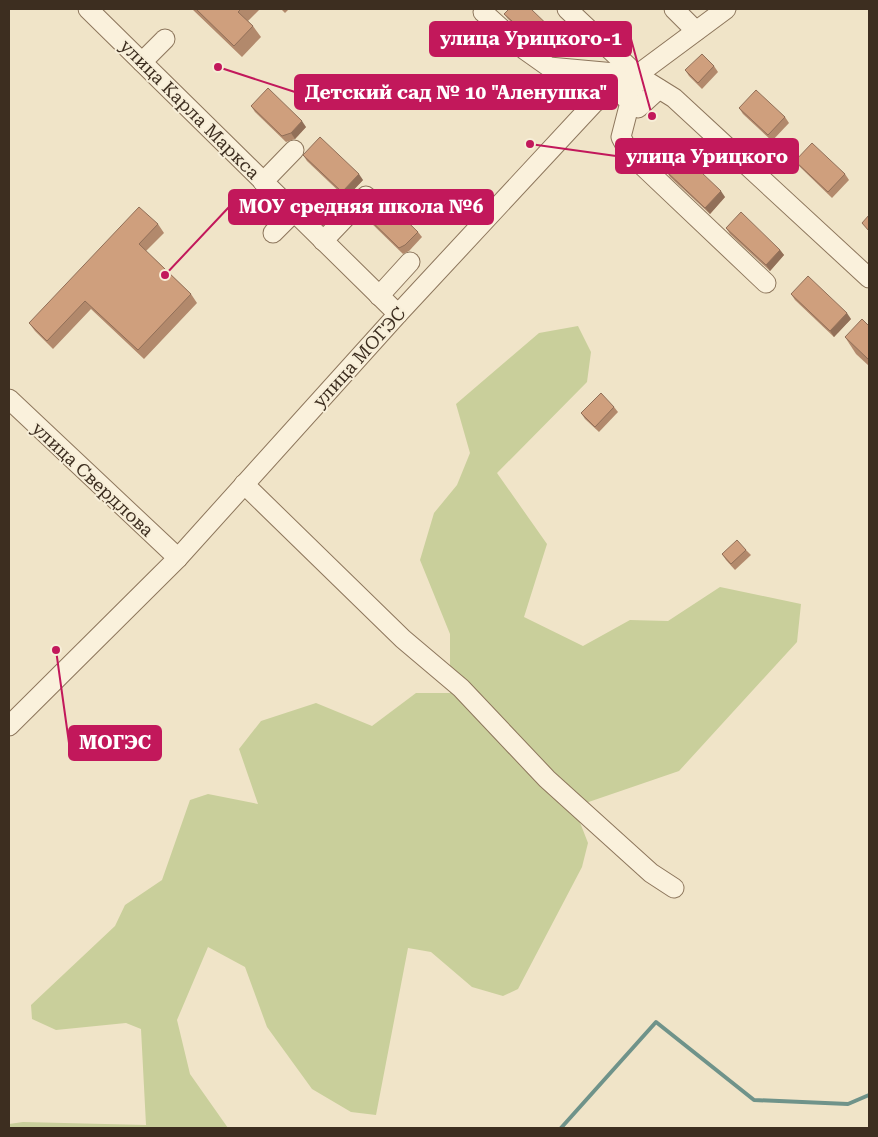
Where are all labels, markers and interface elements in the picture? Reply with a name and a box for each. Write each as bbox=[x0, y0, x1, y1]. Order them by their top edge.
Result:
callout: улица Урицкого-1 bbox=[430, 22, 631, 56]
text: улица Урицкого-1 bbox=[440, 27, 622, 50]
street label: улица Карла Маркса bbox=[116, 35, 264, 183]
callout: Детский сад № 10 "Аленушка" bbox=[295, 75, 617, 109]
text: Детский сад № 10 "Аленушка" bbox=[305, 81, 607, 104]
callout: улица Урицкого bbox=[616, 139, 798, 173]
text: улица Урицкого bbox=[626, 145, 788, 168]
callout: МОУ средняя школа №6 bbox=[229, 190, 493, 224]
text: МОУ средняя школа №6 bbox=[239, 195, 484, 218]
street label: улица МОГЭС bbox=[308, 302, 410, 412]
street label: улица Свердлова bbox=[28, 417, 158, 541]
callout: МОГЭС bbox=[69, 726, 161, 760]
text: МОГЭС bbox=[79, 731, 151, 754]

